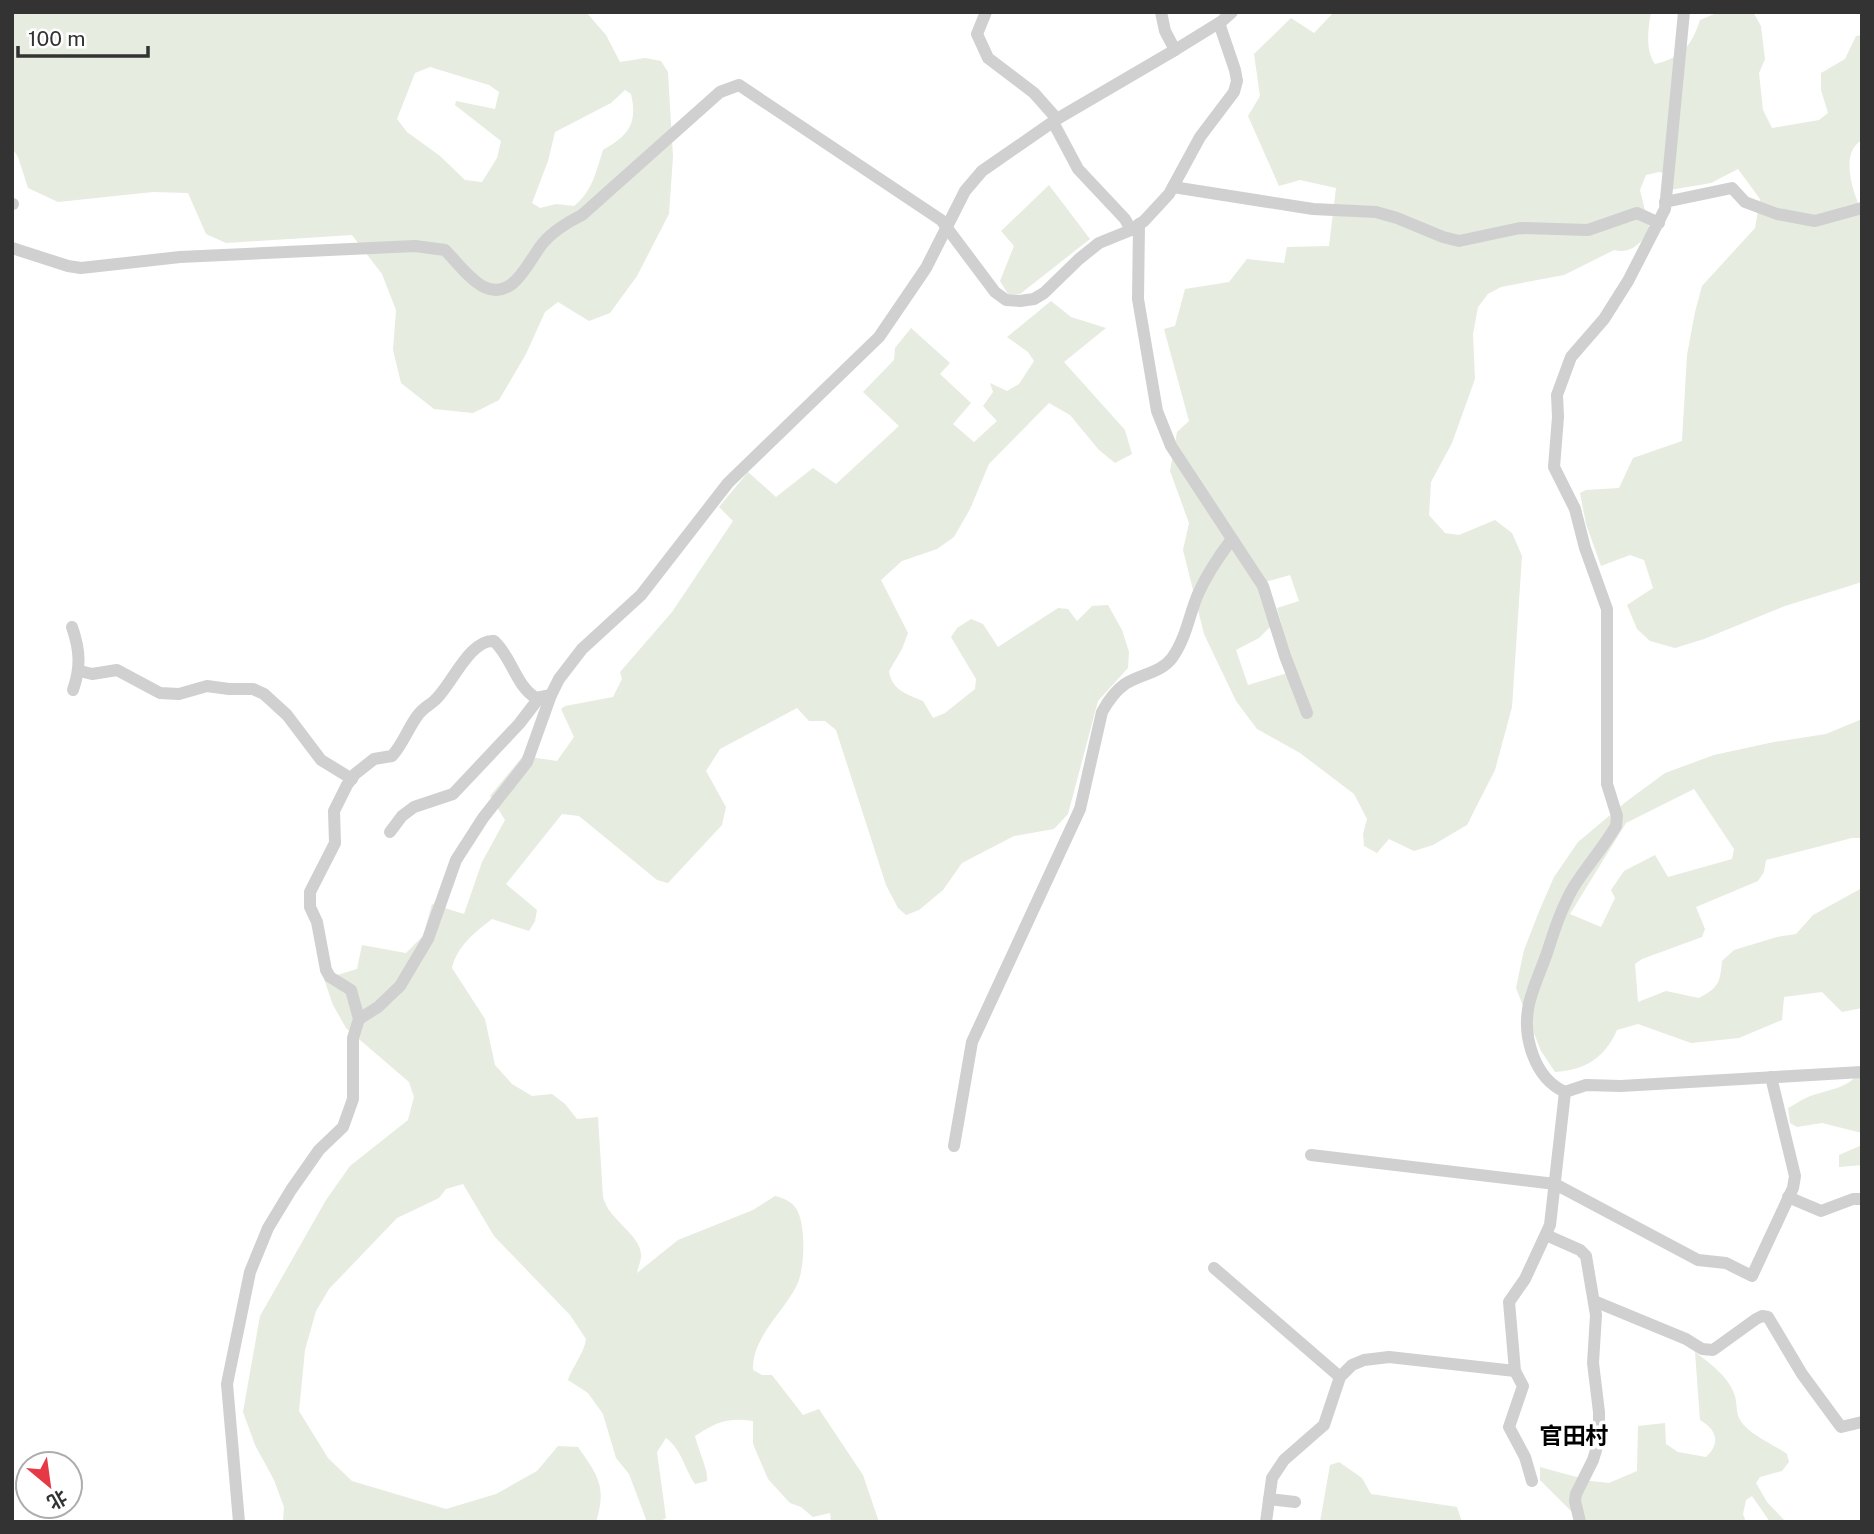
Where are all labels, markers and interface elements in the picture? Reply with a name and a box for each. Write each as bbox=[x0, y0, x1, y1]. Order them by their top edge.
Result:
scale bar bbox=[18, 14, 147, 58]
text: 100 m bbox=[28, 26, 85, 51]
district label: 官田村 bbox=[1540, 1422, 1609, 1449]
north arrow bbox=[14, 1450, 84, 1520]
text: 北 bbox=[44, 1486, 71, 1514]

